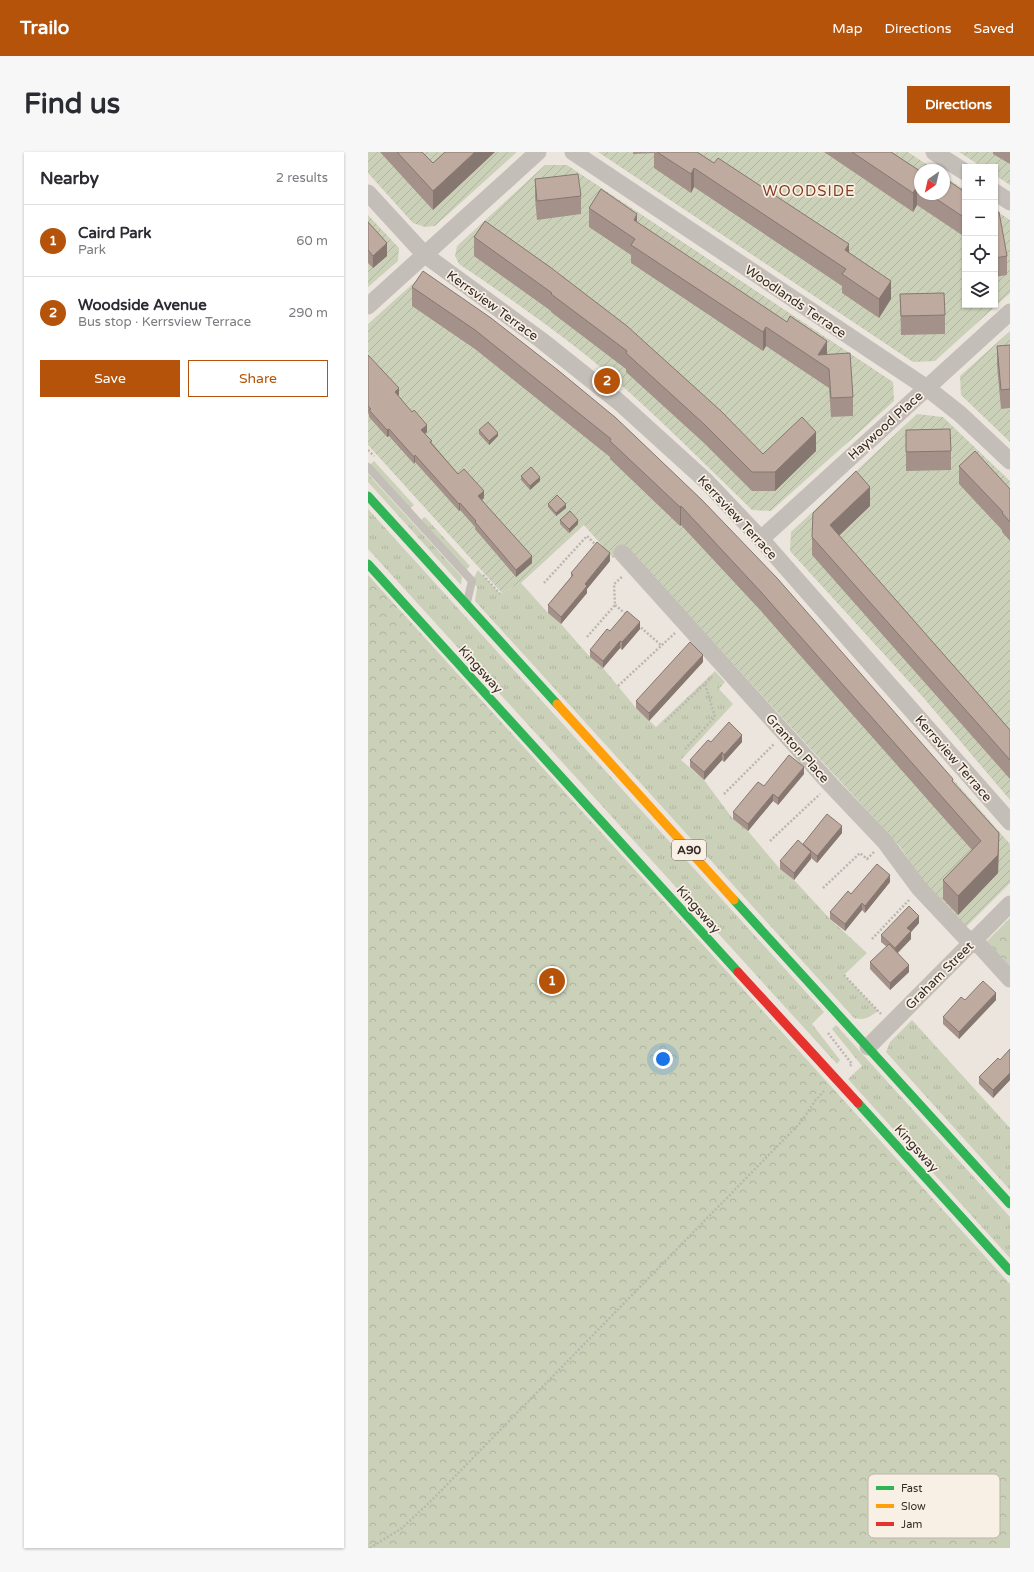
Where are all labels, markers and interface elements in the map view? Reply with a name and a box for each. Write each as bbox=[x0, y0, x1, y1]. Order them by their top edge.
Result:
text: Trailo bbox=[20, 17, 69, 39]
text: Map bbox=[832, 20, 863, 37]
text: Directions bbox=[885, 20, 952, 37]
text: Saved bbox=[974, 20, 1014, 37]
button: Directions bbox=[907, 86, 1010, 123]
text: Find us bbox=[24, 87, 120, 121]
north arrow bbox=[914, 164, 950, 200]
map controls bbox=[962, 164, 998, 308]
button: + bbox=[962, 164, 998, 200]
text: Nearby bbox=[40, 168, 99, 189]
text: 2 results bbox=[276, 170, 328, 186]
district label: WOODSIDE bbox=[762, 182, 856, 200]
button: − bbox=[962, 200, 998, 236]
text: Caird Park bbox=[78, 224, 152, 242]
text: 1 bbox=[49, 233, 57, 249]
text: 60 m bbox=[296, 233, 328, 249]
button: locate bbox=[962, 236, 998, 272]
text: Park bbox=[78, 242, 106, 258]
street label: Woodlands Terrace bbox=[742, 262, 849, 342]
street label: Kerrsview Terrace bbox=[444, 267, 541, 344]
button: layers bbox=[962, 272, 998, 308]
text: Woodside Avenue bbox=[78, 296, 207, 314]
text: 2 bbox=[49, 305, 57, 321]
text: 290 m bbox=[288, 305, 328, 321]
text: Bus stop · Kerrsview Terrace bbox=[78, 314, 251, 330]
button: Save bbox=[40, 360, 180, 397]
button: Share bbox=[188, 360, 328, 397]
pin: 2 bbox=[594, 366, 620, 396]
street label: Haywood Place bbox=[845, 388, 926, 463]
street label: Kerrsview Terrace bbox=[694, 472, 780, 563]
street label: Kingsway bbox=[455, 643, 506, 697]
street label: Granton Place bbox=[762, 711, 832, 786]
street label: Kerrsview Terrace bbox=[911, 712, 995, 805]
road number: A90 bbox=[672, 840, 706, 860]
street label: Kingsway bbox=[673, 883, 724, 937]
street label: Graham Street bbox=[902, 938, 977, 1013]
pin: 1 bbox=[539, 966, 565, 996]
your location bbox=[653, 1049, 673, 1069]
street label: Kingsway bbox=[891, 1122, 942, 1176]
legend bbox=[868, 1474, 1000, 1538]
text: Fast bbox=[901, 1482, 922, 1495]
text: Slow bbox=[901, 1500, 926, 1513]
text: Jam bbox=[901, 1518, 922, 1531]

